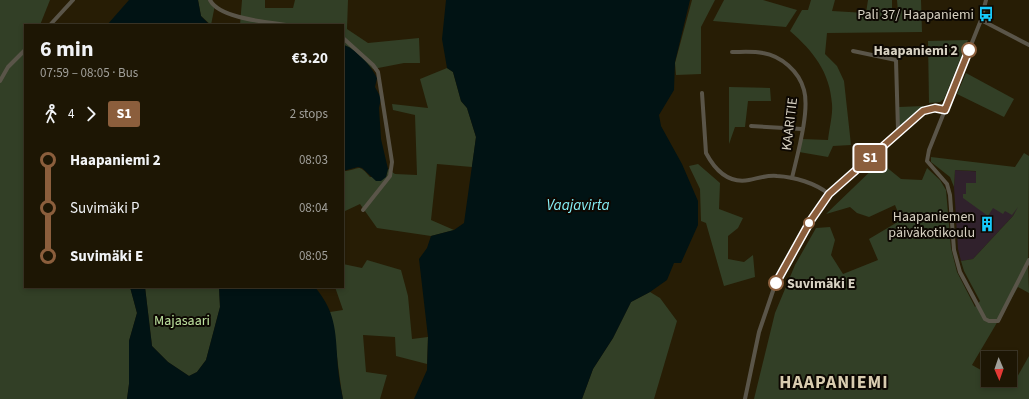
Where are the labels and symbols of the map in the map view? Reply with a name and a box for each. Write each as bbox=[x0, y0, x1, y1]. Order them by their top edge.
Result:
place label: Pali 37/ Haapaniemi bbox=[857, 5, 974, 25]
bus stop icon: Pali 37/ Haapaniemi bbox=[977, 5, 995, 23]
place label: Haapaniemi 2 bbox=[873, 41, 958, 61]
marker: Haapaniemi 2 bbox=[961, 42, 977, 58]
street label: KAARITIE bbox=[777, 96, 803, 152]
line badge: S1 bbox=[852, 145, 888, 171]
water label: Vaajavirta bbox=[547, 195, 609, 216]
place label: Haapaniemen päiväkotikoulu bbox=[888, 207, 975, 243]
building icon: Haapaniemen päiväkotikoulu bbox=[978, 215, 996, 233]
unlabelled marker bbox=[803, 217, 815, 229]
place label: Suvimäki E bbox=[787, 274, 855, 294]
marker: Suvimäki E bbox=[768, 275, 784, 291]
park label: Majasaari bbox=[154, 311, 210, 331]
north arrow bbox=[981, 351, 1017, 387]
district label: HAAPANIEMI bbox=[779, 370, 889, 395]

